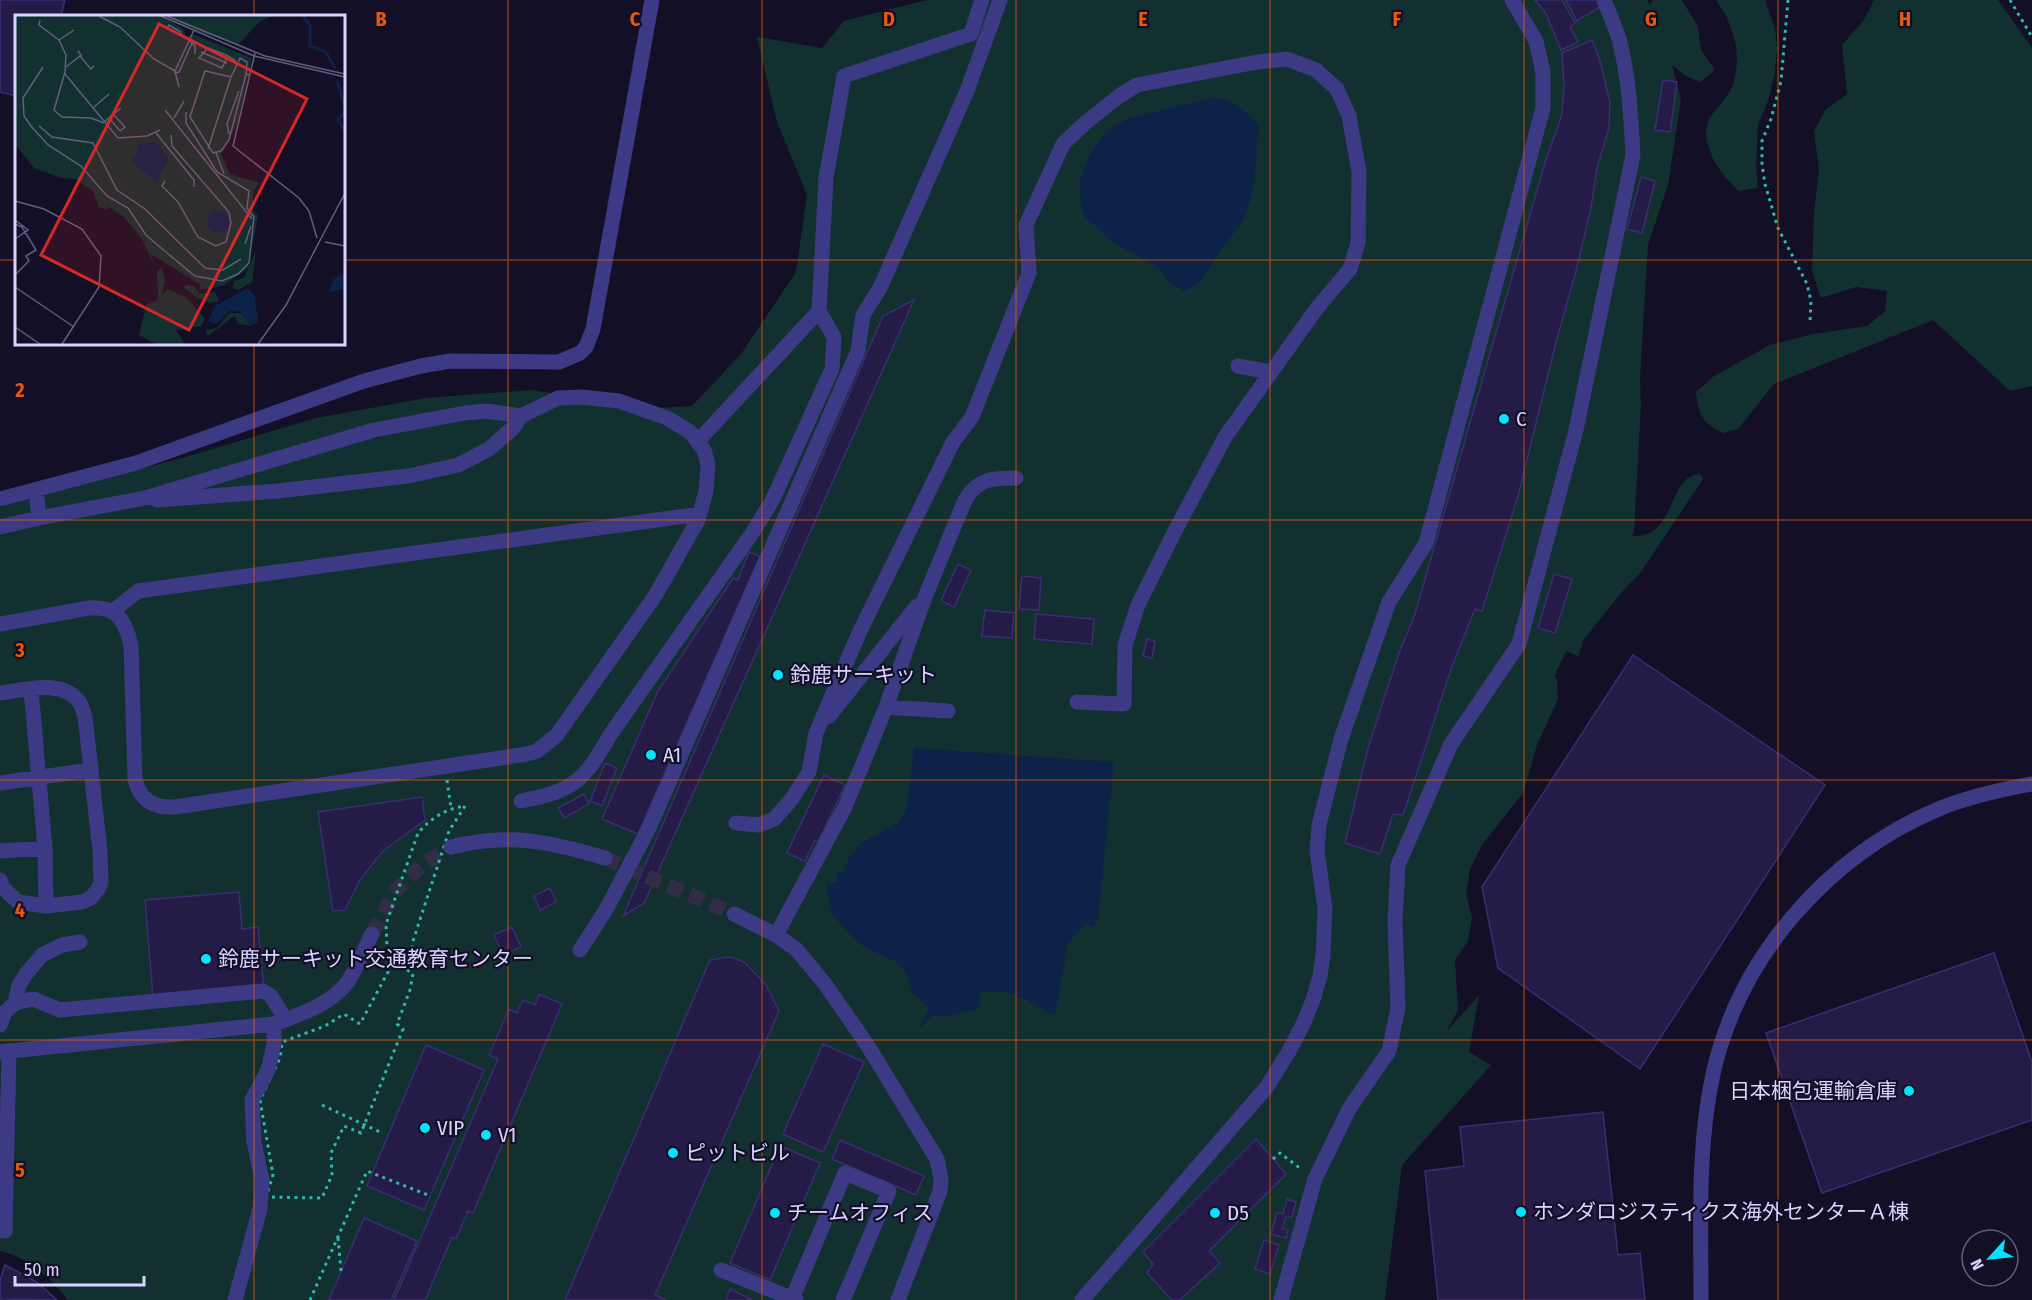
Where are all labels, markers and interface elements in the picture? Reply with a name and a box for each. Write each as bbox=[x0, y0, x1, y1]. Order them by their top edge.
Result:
text: B bbox=[375, 7, 387, 31]
text: C bbox=[630, 7, 641, 31]
text: D bbox=[883, 7, 895, 31]
text: E bbox=[1138, 7, 1148, 31]
text: F bbox=[1393, 7, 1402, 31]
text: G bbox=[1645, 7, 1657, 31]
text: H bbox=[1899, 7, 1911, 31]
inset map bbox=[15, 15, 345, 345]
text: 2 bbox=[14, 378, 25, 402]
place label: C bbox=[1516, 406, 1527, 432]
marker: C bbox=[1497, 412, 1511, 426]
text: 3 bbox=[14, 638, 25, 662]
place label: 鈴鹿サーキット bbox=[790, 662, 937, 688]
marker: 鈴鹿サーキット bbox=[771, 668, 785, 682]
place label: A1 bbox=[663, 742, 681, 768]
marker: A1 bbox=[644, 748, 658, 762]
text: 4 bbox=[15, 898, 25, 922]
place label: 鈴鹿サーキット交通教育センター bbox=[218, 946, 533, 972]
marker: 鈴鹿サーキット交通教育センター bbox=[199, 952, 213, 966]
place label: 日本梱包運輸倉庫 bbox=[1729, 1078, 1897, 1104]
marker: 日本梱包運輸倉庫 bbox=[1902, 1084, 1916, 1098]
place label: VIP bbox=[437, 1115, 464, 1141]
marker: VIP bbox=[418, 1121, 432, 1135]
place label: V1 bbox=[498, 1122, 516, 1148]
marker: V1 bbox=[479, 1128, 493, 1142]
place label: ピットビル bbox=[685, 1140, 790, 1166]
marker: ピットビル bbox=[666, 1146, 680, 1160]
text: 5 bbox=[15, 1158, 25, 1182]
place label: ホンダロジスティクス海外センターＡ棟 bbox=[1533, 1199, 1909, 1225]
place label: チームオフィス bbox=[787, 1200, 933, 1226]
place label: D5 bbox=[1227, 1200, 1249, 1226]
marker: ホンダロジスティクス海外センターＡ棟 bbox=[1514, 1205, 1528, 1219]
marker: チームオフィス bbox=[768, 1206, 782, 1220]
marker: D5 bbox=[1208, 1206, 1222, 1220]
north arrow bbox=[1960, 1228, 2020, 1288]
scale bar bbox=[15, 1249, 144, 1287]
text: N bbox=[1966, 1256, 1988, 1273]
text: 50 m bbox=[24, 1259, 60, 1281]

